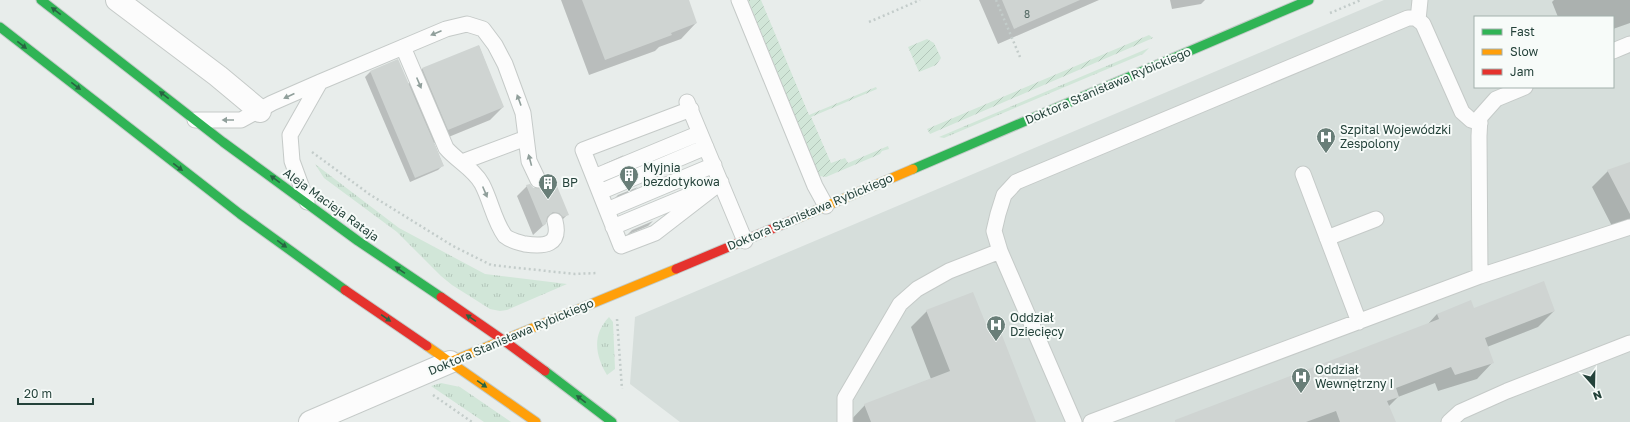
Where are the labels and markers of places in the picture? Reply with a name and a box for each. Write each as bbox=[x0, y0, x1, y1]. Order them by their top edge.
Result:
place label: Szpital Wojewódzki Zespolony bbox=[1340, 122, 1451, 151]
hospital icon: Szpital Wojewódzki Zespolony bbox=[1315, 126, 1337, 154]
place label: Myjnia bezdotykowa bbox=[643, 160, 720, 189]
building icon: Myjnia bezdotykowa bbox=[618, 164, 640, 192]
building icon: BP bbox=[537, 172, 559, 200]
place label: BP bbox=[562, 175, 578, 190]
place label: Oddział Dziecięcy bbox=[1010, 310, 1065, 339]
hospital icon: Oddział Dziecięcy bbox=[985, 314, 1007, 342]
place label: Oddział Wewnętrzny I bbox=[1315, 362, 1393, 391]
hospital icon: Oddział Wewnętrzny I bbox=[1290, 366, 1312, 394]

